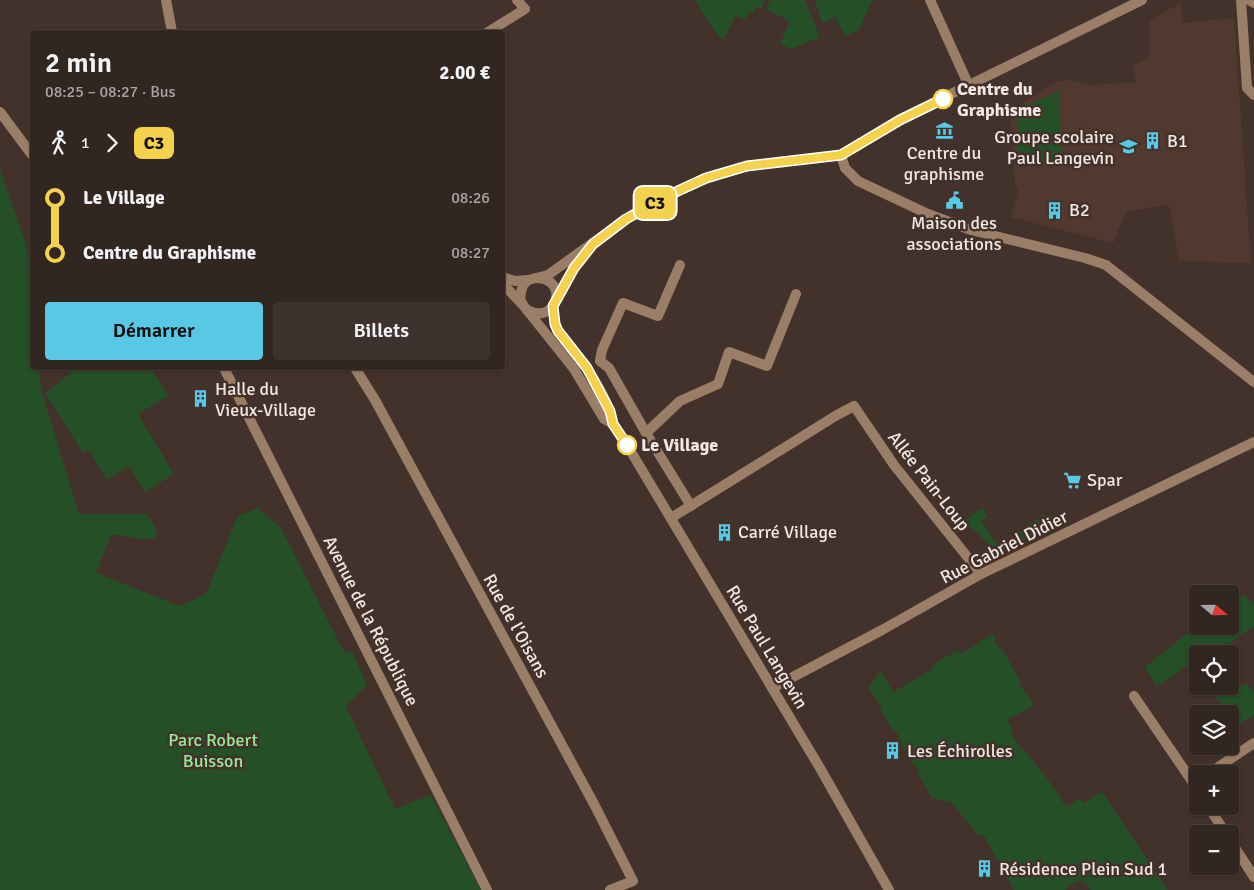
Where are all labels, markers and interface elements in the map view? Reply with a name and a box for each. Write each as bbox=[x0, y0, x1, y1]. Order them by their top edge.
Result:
text: 2 min bbox=[45, 46, 112, 80]
text: 2.00 € bbox=[439, 61, 490, 85]
place label: Centre du Graphisme bbox=[957, 78, 1041, 121]
text: 08:25 – 08:27 · Bus bbox=[45, 82, 176, 102]
marker: Centre du Graphisme bbox=[933, 89, 953, 109]
museum icon: Centre du graphisme bbox=[934, 120, 954, 140]
place label: Groupe scolaire Paul Langevin bbox=[994, 126, 1114, 169]
icon: walk bbox=[45, 129, 73, 157]
icon: forward bbox=[98, 129, 126, 157]
place label: B1 bbox=[1167, 130, 1188, 152]
building icon: B1 bbox=[1143, 131, 1163, 151]
text: C3 bbox=[144, 132, 164, 154]
text: 1 bbox=[81, 133, 90, 153]
school or university icon: Groupe scolaire Paul Langevin bbox=[1118, 137, 1138, 157]
place label: Centre du graphisme bbox=[904, 142, 984, 185]
text: Le Village bbox=[83, 186, 165, 210]
line badge: C3 bbox=[632, 187, 678, 219]
text: 08:26 bbox=[451, 188, 490, 208]
public building icon: Maison des associations bbox=[944, 190, 964, 210]
text: C3 bbox=[645, 192, 665, 214]
place label: B2 bbox=[1069, 199, 1090, 221]
building icon: B2 bbox=[1045, 200, 1065, 220]
place label: Maison des associations bbox=[906, 212, 1002, 255]
text: Centre du Graphisme bbox=[83, 241, 256, 265]
text: 08:27 bbox=[451, 243, 490, 263]
button: Démarrer bbox=[45, 302, 263, 360]
button: Billets bbox=[273, 302, 490, 360]
place label: Halle du Vieux-Village bbox=[215, 378, 316, 421]
building icon: Halle du Vieux-Village bbox=[191, 389, 211, 409]
street label: Allée Pain-Loup bbox=[883, 427, 975, 535]
place label: Le Village bbox=[641, 434, 718, 456]
marker: Le Village bbox=[617, 435, 637, 455]
place label: Spar bbox=[1087, 469, 1123, 491]
supermarket icon: Spar bbox=[1063, 470, 1083, 490]
street label: Rue Gabriel Didier bbox=[937, 505, 1072, 589]
place label: Carré Village bbox=[738, 521, 837, 543]
building icon: Carré Village bbox=[714, 522, 734, 542]
street label: Avenue de la République bbox=[319, 532, 423, 710]
street label: Rue de l'Oisans bbox=[478, 570, 554, 682]
street label: Rue Paul Langevin bbox=[721, 581, 813, 713]
north arrow bbox=[1189, 585, 1239, 635]
map controls bbox=[1189, 585, 1239, 875]
button: locate bbox=[1189, 645, 1239, 695]
button: layers bbox=[1189, 705, 1239, 755]
park label: Parc Robert Buisson bbox=[168, 729, 258, 772]
place label: Les Échirolles bbox=[907, 740, 1013, 762]
building icon: Les Échirolles bbox=[883, 741, 903, 761]
button: + bbox=[1189, 765, 1239, 815]
button: − bbox=[1189, 825, 1239, 875]
place label: Résidence Plein Sud 1 bbox=[999, 858, 1167, 880]
building icon: Résidence Plein Sud 1 bbox=[975, 859, 995, 879]

